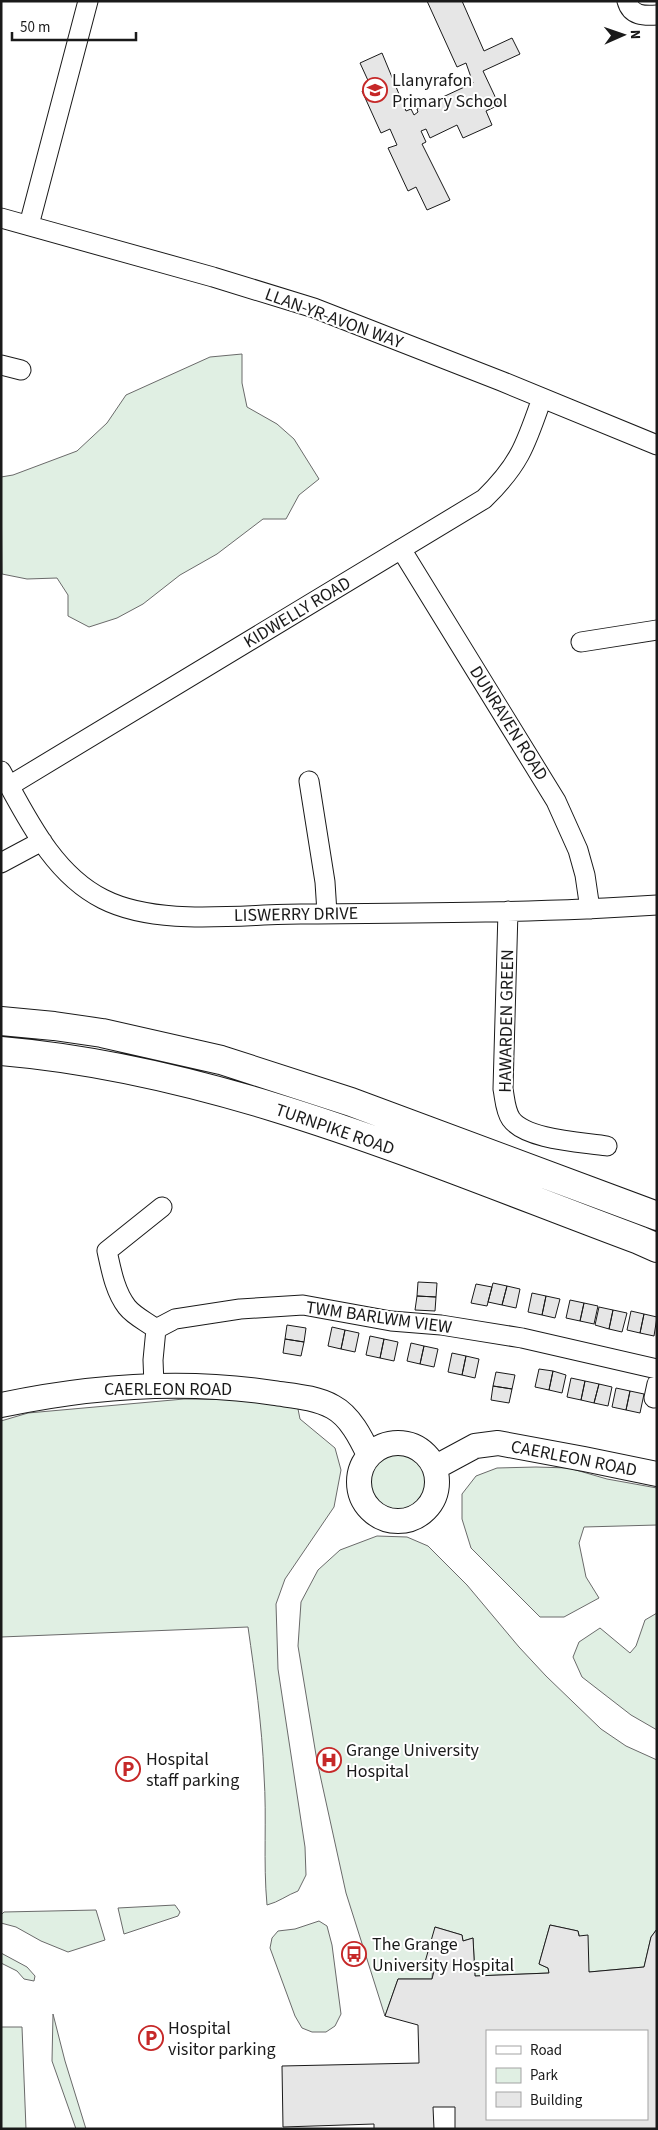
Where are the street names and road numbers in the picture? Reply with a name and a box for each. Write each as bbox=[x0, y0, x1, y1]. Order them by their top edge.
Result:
street label: LLAN-YR-AVON WAY bbox=[261, 282, 407, 355]
street label: KIDWELLY ROAD bbox=[239, 571, 356, 654]
street label: DUNRAVEN ROAD bbox=[463, 661, 554, 785]
street label: LISWERRY DRIVE bbox=[234, 901, 358, 928]
street label: HAWARDEN GREEN bbox=[493, 949, 520, 1093]
street label: TURNPIKE ROAD bbox=[272, 1097, 398, 1162]
street label: TWM BARLWM VIEW bbox=[304, 1295, 454, 1340]
street label: CAERLEON ROAD bbox=[104, 1377, 232, 1402]
street label: CAERLEON ROAD bbox=[509, 1434, 639, 1483]

